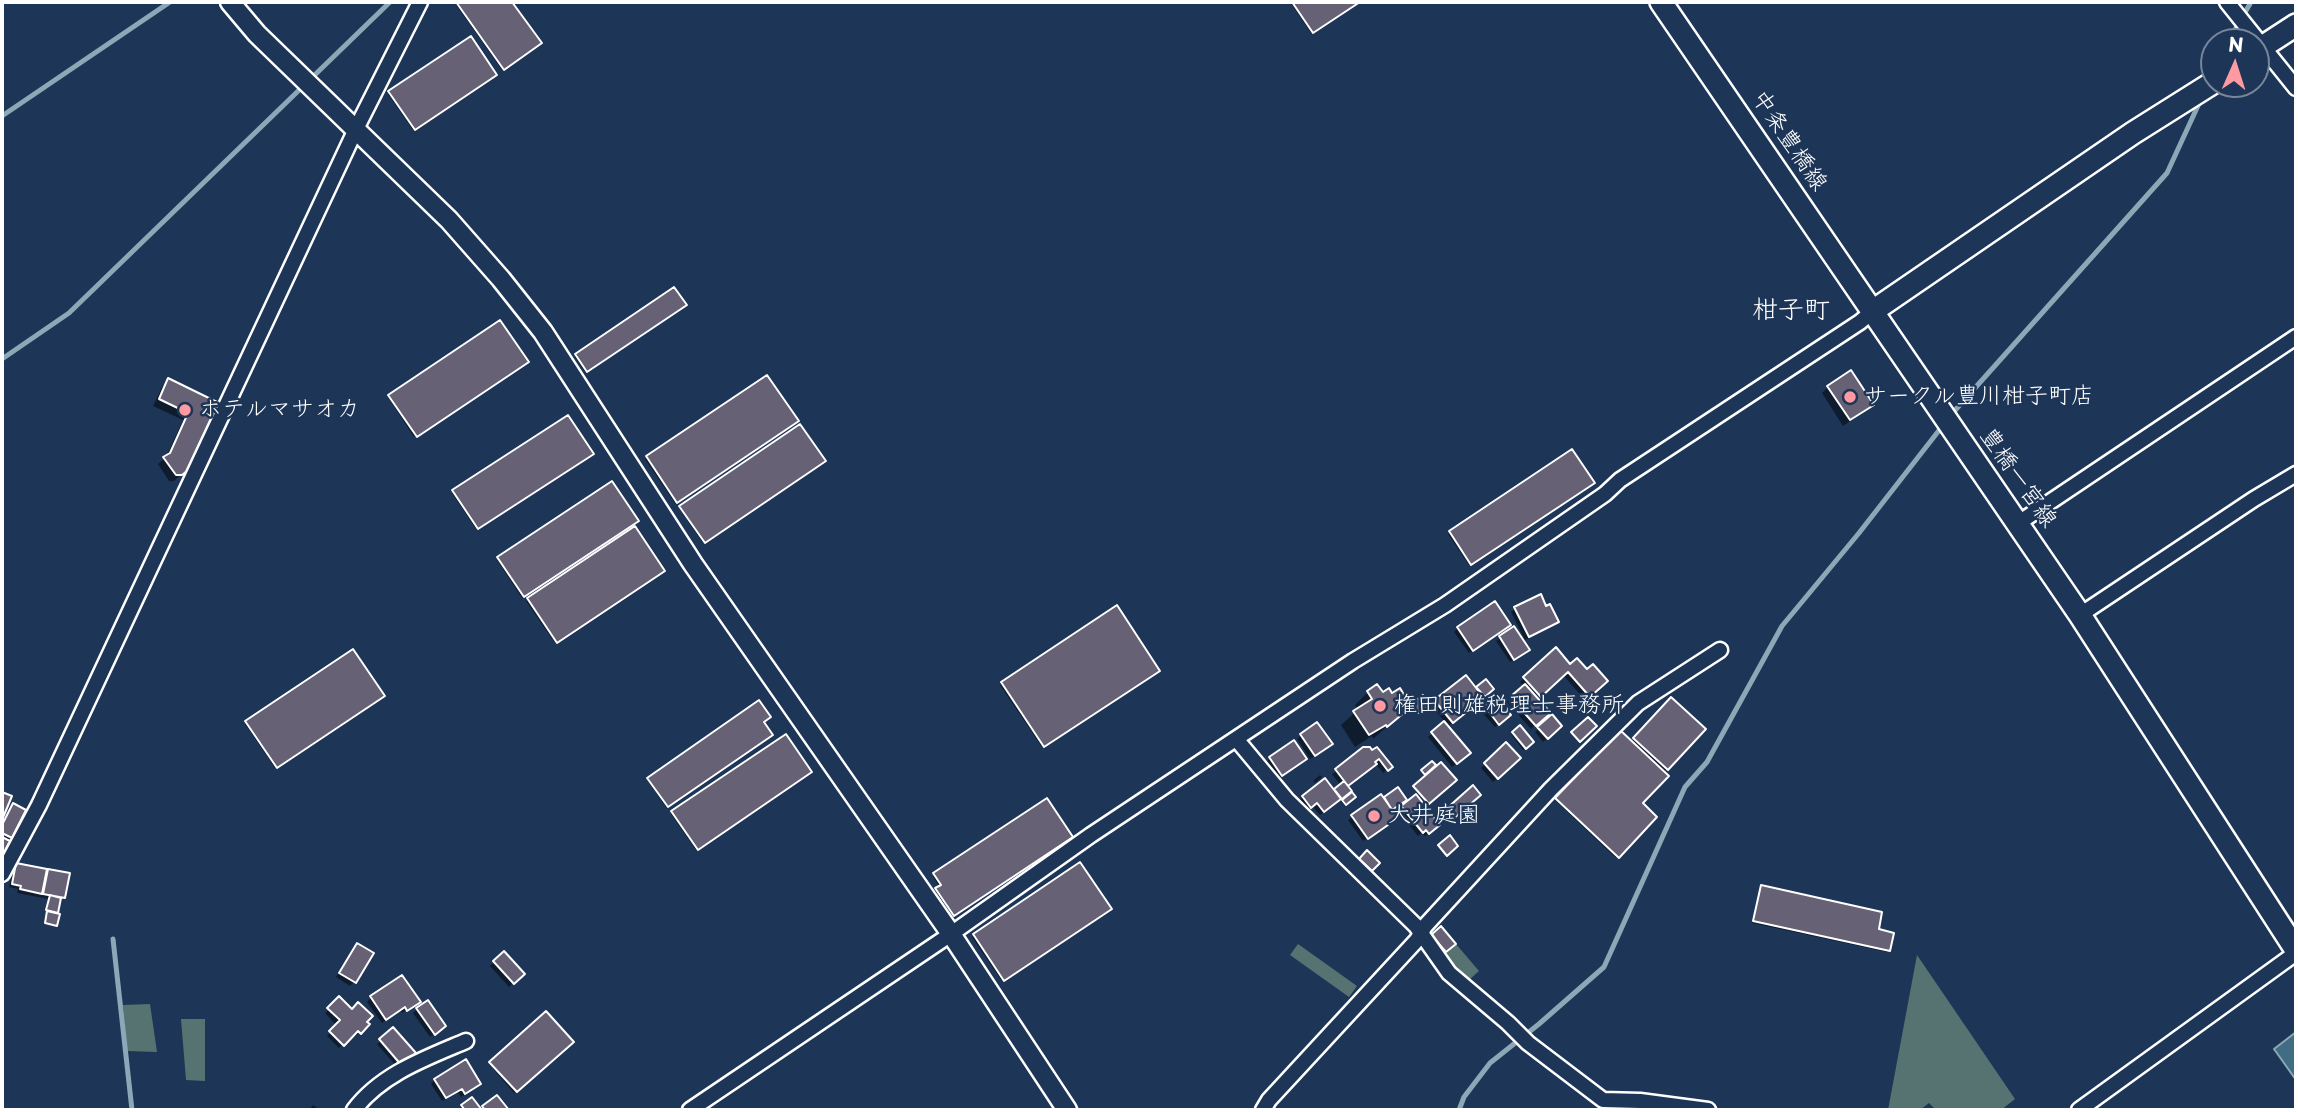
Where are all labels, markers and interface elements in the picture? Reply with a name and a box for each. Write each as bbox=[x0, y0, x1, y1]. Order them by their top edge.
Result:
north arrow bbox=[2200, 28, 2270, 98]
text: N bbox=[2228, 30, 2244, 58]
street label: 中条豊橋線 bbox=[1745, 86, 1833, 196]
district label: 柑子町 bbox=[1752, 295, 1830, 327]
place label: サークル豊川柑子町店 bbox=[1864, 383, 2094, 411]
marker: サークル豊川柑子町店 bbox=[1842, 389, 1858, 405]
place label: ホテルマサオカ bbox=[199, 396, 360, 424]
marker: ホテルマサオカ bbox=[177, 402, 193, 418]
street label: 豊橋一宮線 bbox=[1974, 423, 2062, 533]
place label: 権田則雄税理士事務所 bbox=[1394, 692, 1624, 720]
marker: 権田則雄税理士事務所 bbox=[1372, 698, 1388, 714]
place label: 大井庭園 bbox=[1388, 802, 1480, 830]
marker: 大井庭園 bbox=[1366, 808, 1382, 824]

